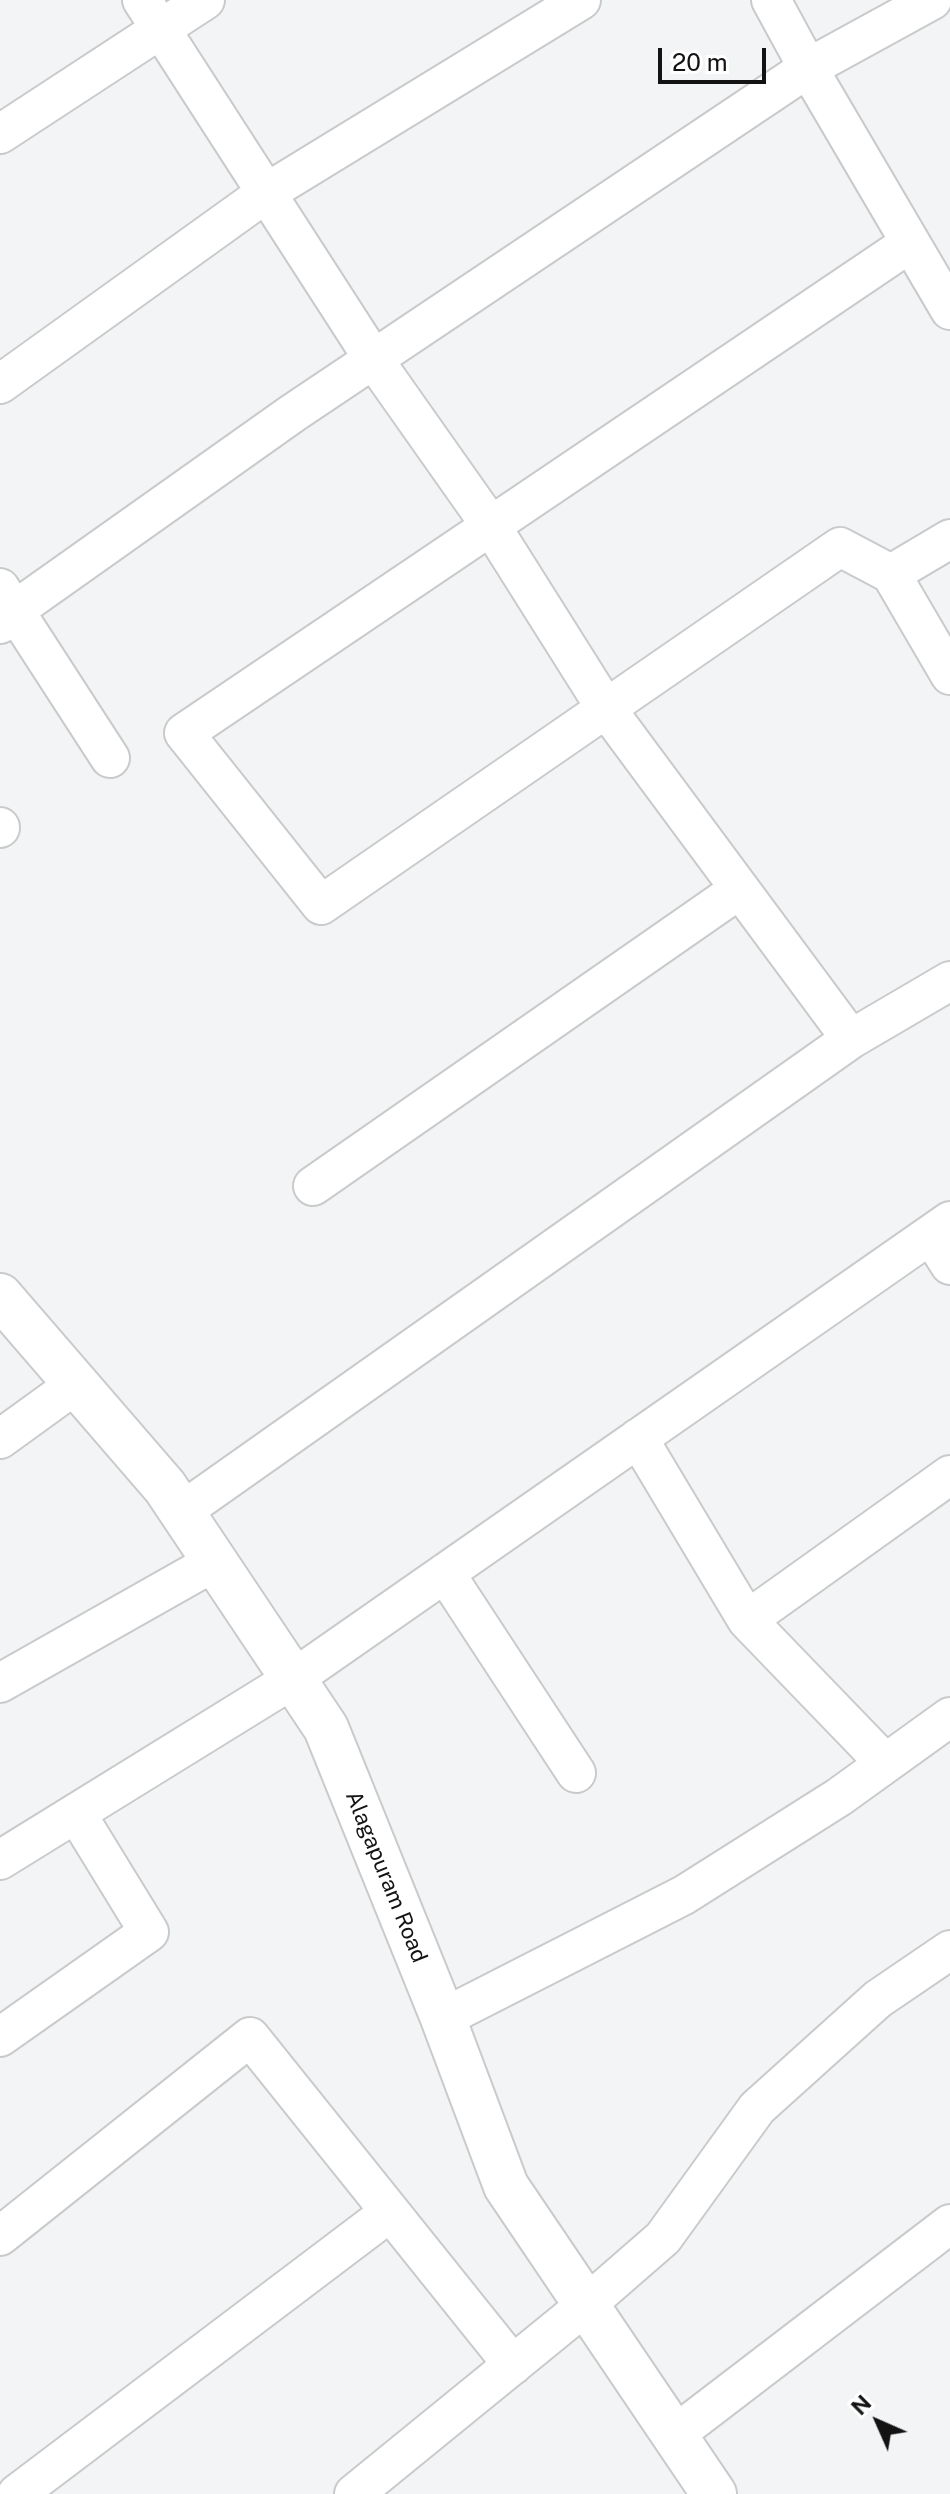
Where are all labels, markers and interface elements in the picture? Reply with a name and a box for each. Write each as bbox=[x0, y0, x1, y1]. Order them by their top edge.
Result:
scale bar bbox=[662, 32, 770, 82]
text: 20 m bbox=[672, 48, 728, 76]
street label: Alagapuram Road bbox=[340, 1787, 432, 1967]
north arrow bbox=[838, 2382, 918, 2462]
text: N bbox=[846, 2390, 876, 2420]

